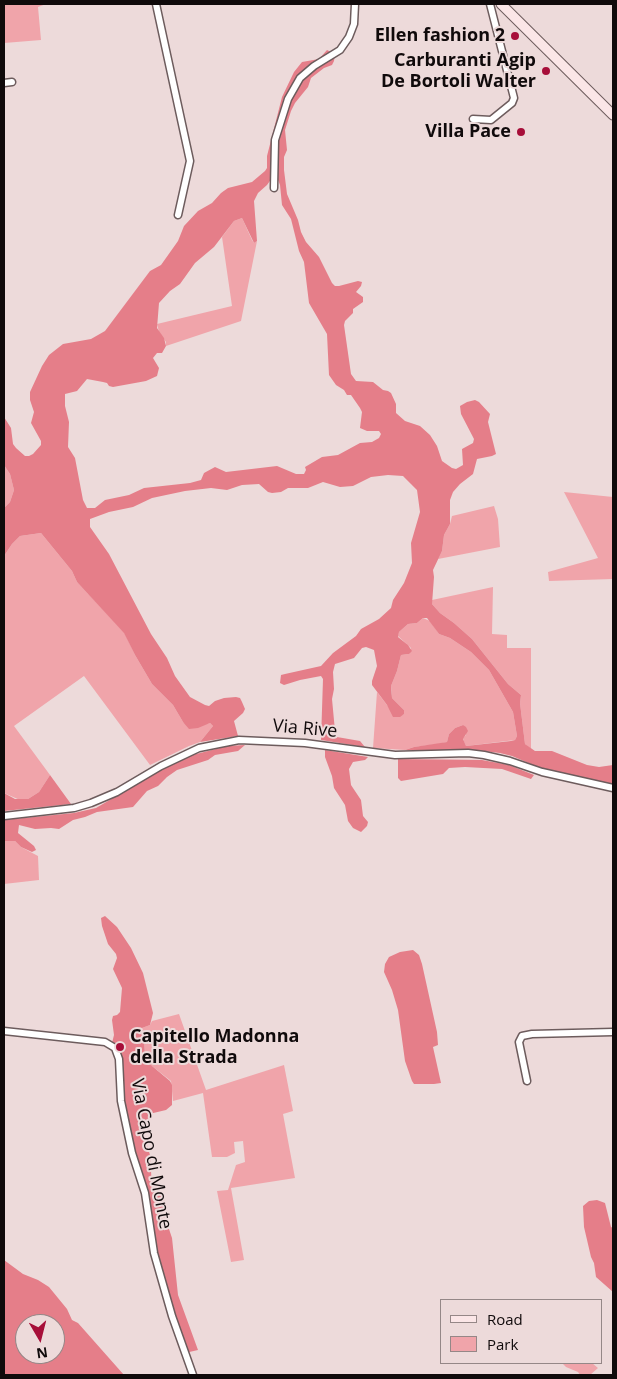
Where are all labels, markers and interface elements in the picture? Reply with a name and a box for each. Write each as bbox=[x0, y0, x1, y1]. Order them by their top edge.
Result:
place label: Ellen fashion 2 bbox=[375, 25, 505, 47]
marker: Ellen fashion 2 bbox=[509, 30, 521, 42]
place label: Carburanti Agip De Bortoli Walter bbox=[381, 50, 536, 92]
marker: Carburanti Agip De Bortoli Walter bbox=[540, 65, 552, 77]
place label: Villa Pace bbox=[425, 121, 511, 143]
marker: Villa Pace bbox=[515, 126, 527, 138]
street label: Via Rive bbox=[272, 715, 338, 743]
place label: Capitello Madonna della Strada bbox=[130, 1026, 299, 1068]
marker: Capitello Madonna della Strada bbox=[114, 1041, 126, 1053]
street label: Via Capo di Monte bbox=[126, 1077, 176, 1231]
legend bbox=[440, 1299, 602, 1364]
text: Road bbox=[487, 1309, 523, 1329]
north arrow bbox=[15, 1314, 65, 1364]
text: Park bbox=[487, 1334, 518, 1354]
text: N bbox=[35, 1343, 49, 1364]

